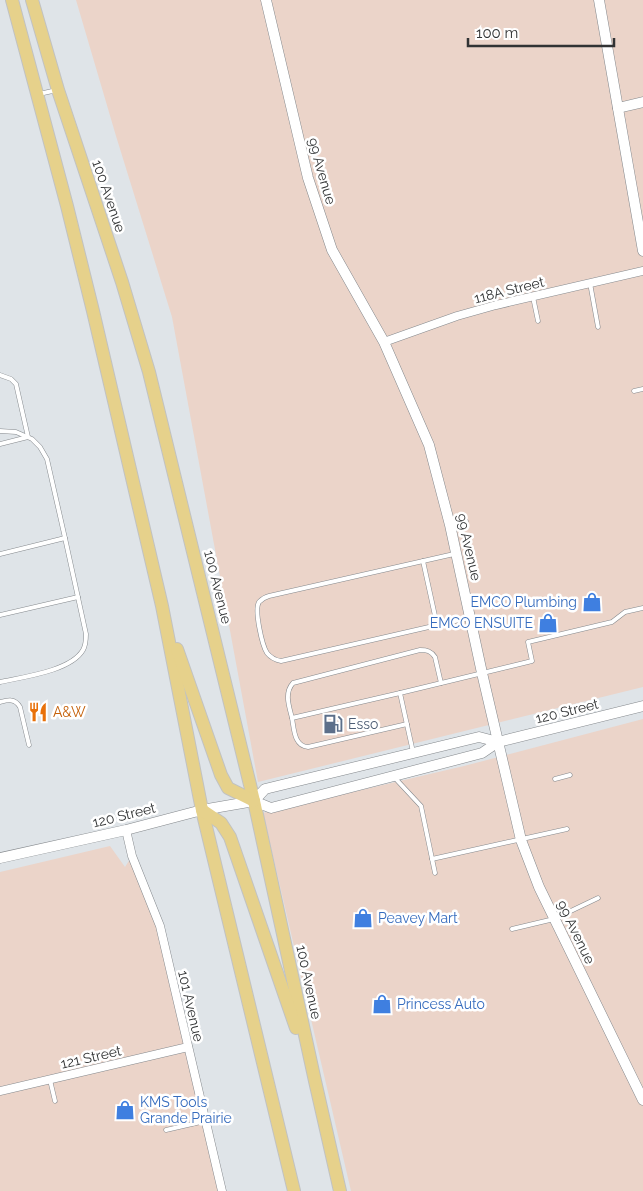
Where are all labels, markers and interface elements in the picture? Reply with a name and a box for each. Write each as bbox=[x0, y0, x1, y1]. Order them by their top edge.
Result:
scale bar bbox=[468, 15, 614, 47]
text: 100 m bbox=[476, 24, 518, 42]
street label: 99 Avenue bbox=[305, 136, 339, 206]
street label: 100 Avenue bbox=[89, 158, 129, 234]
street label: 118A Street bbox=[472, 274, 546, 306]
street label: 99 Avenue bbox=[453, 512, 485, 582]
street label: 100 Avenue bbox=[201, 548, 235, 626]
shop icon: EMCO Plumbing bbox=[581, 591, 603, 613]
place label: EMCO Plumbing bbox=[470, 594, 577, 610]
shop icon: EMCO ENSUITE bbox=[537, 612, 559, 634]
place label: EMCO ENSUITE bbox=[430, 615, 533, 631]
street label: 120 Street bbox=[534, 695, 600, 727]
restaurant icon: A&W bbox=[27, 701, 49, 723]
place label: A&W bbox=[53, 704, 86, 720]
fuel station icon: Esso bbox=[322, 713, 344, 735]
place label: Esso bbox=[348, 716, 378, 732]
street label: 120 Street bbox=[91, 799, 157, 831]
street label: 99 Avenue bbox=[554, 898, 598, 966]
shop icon: Peavey Mart bbox=[352, 907, 374, 929]
place label: Peavey Mart bbox=[378, 910, 458, 926]
street label: 100 Avenue bbox=[293, 943, 325, 1021]
street label: 101 Avenue bbox=[175, 969, 207, 1043]
shop icon: Princess Auto bbox=[371, 993, 393, 1015]
place label: Princess Auto bbox=[397, 996, 485, 1012]
street label: 121 Street bbox=[59, 1042, 123, 1072]
place label: KMS Tools Grande Prairie bbox=[140, 1094, 232, 1126]
shop icon: KMS Tools Grande Prairie bbox=[114, 1099, 136, 1121]

